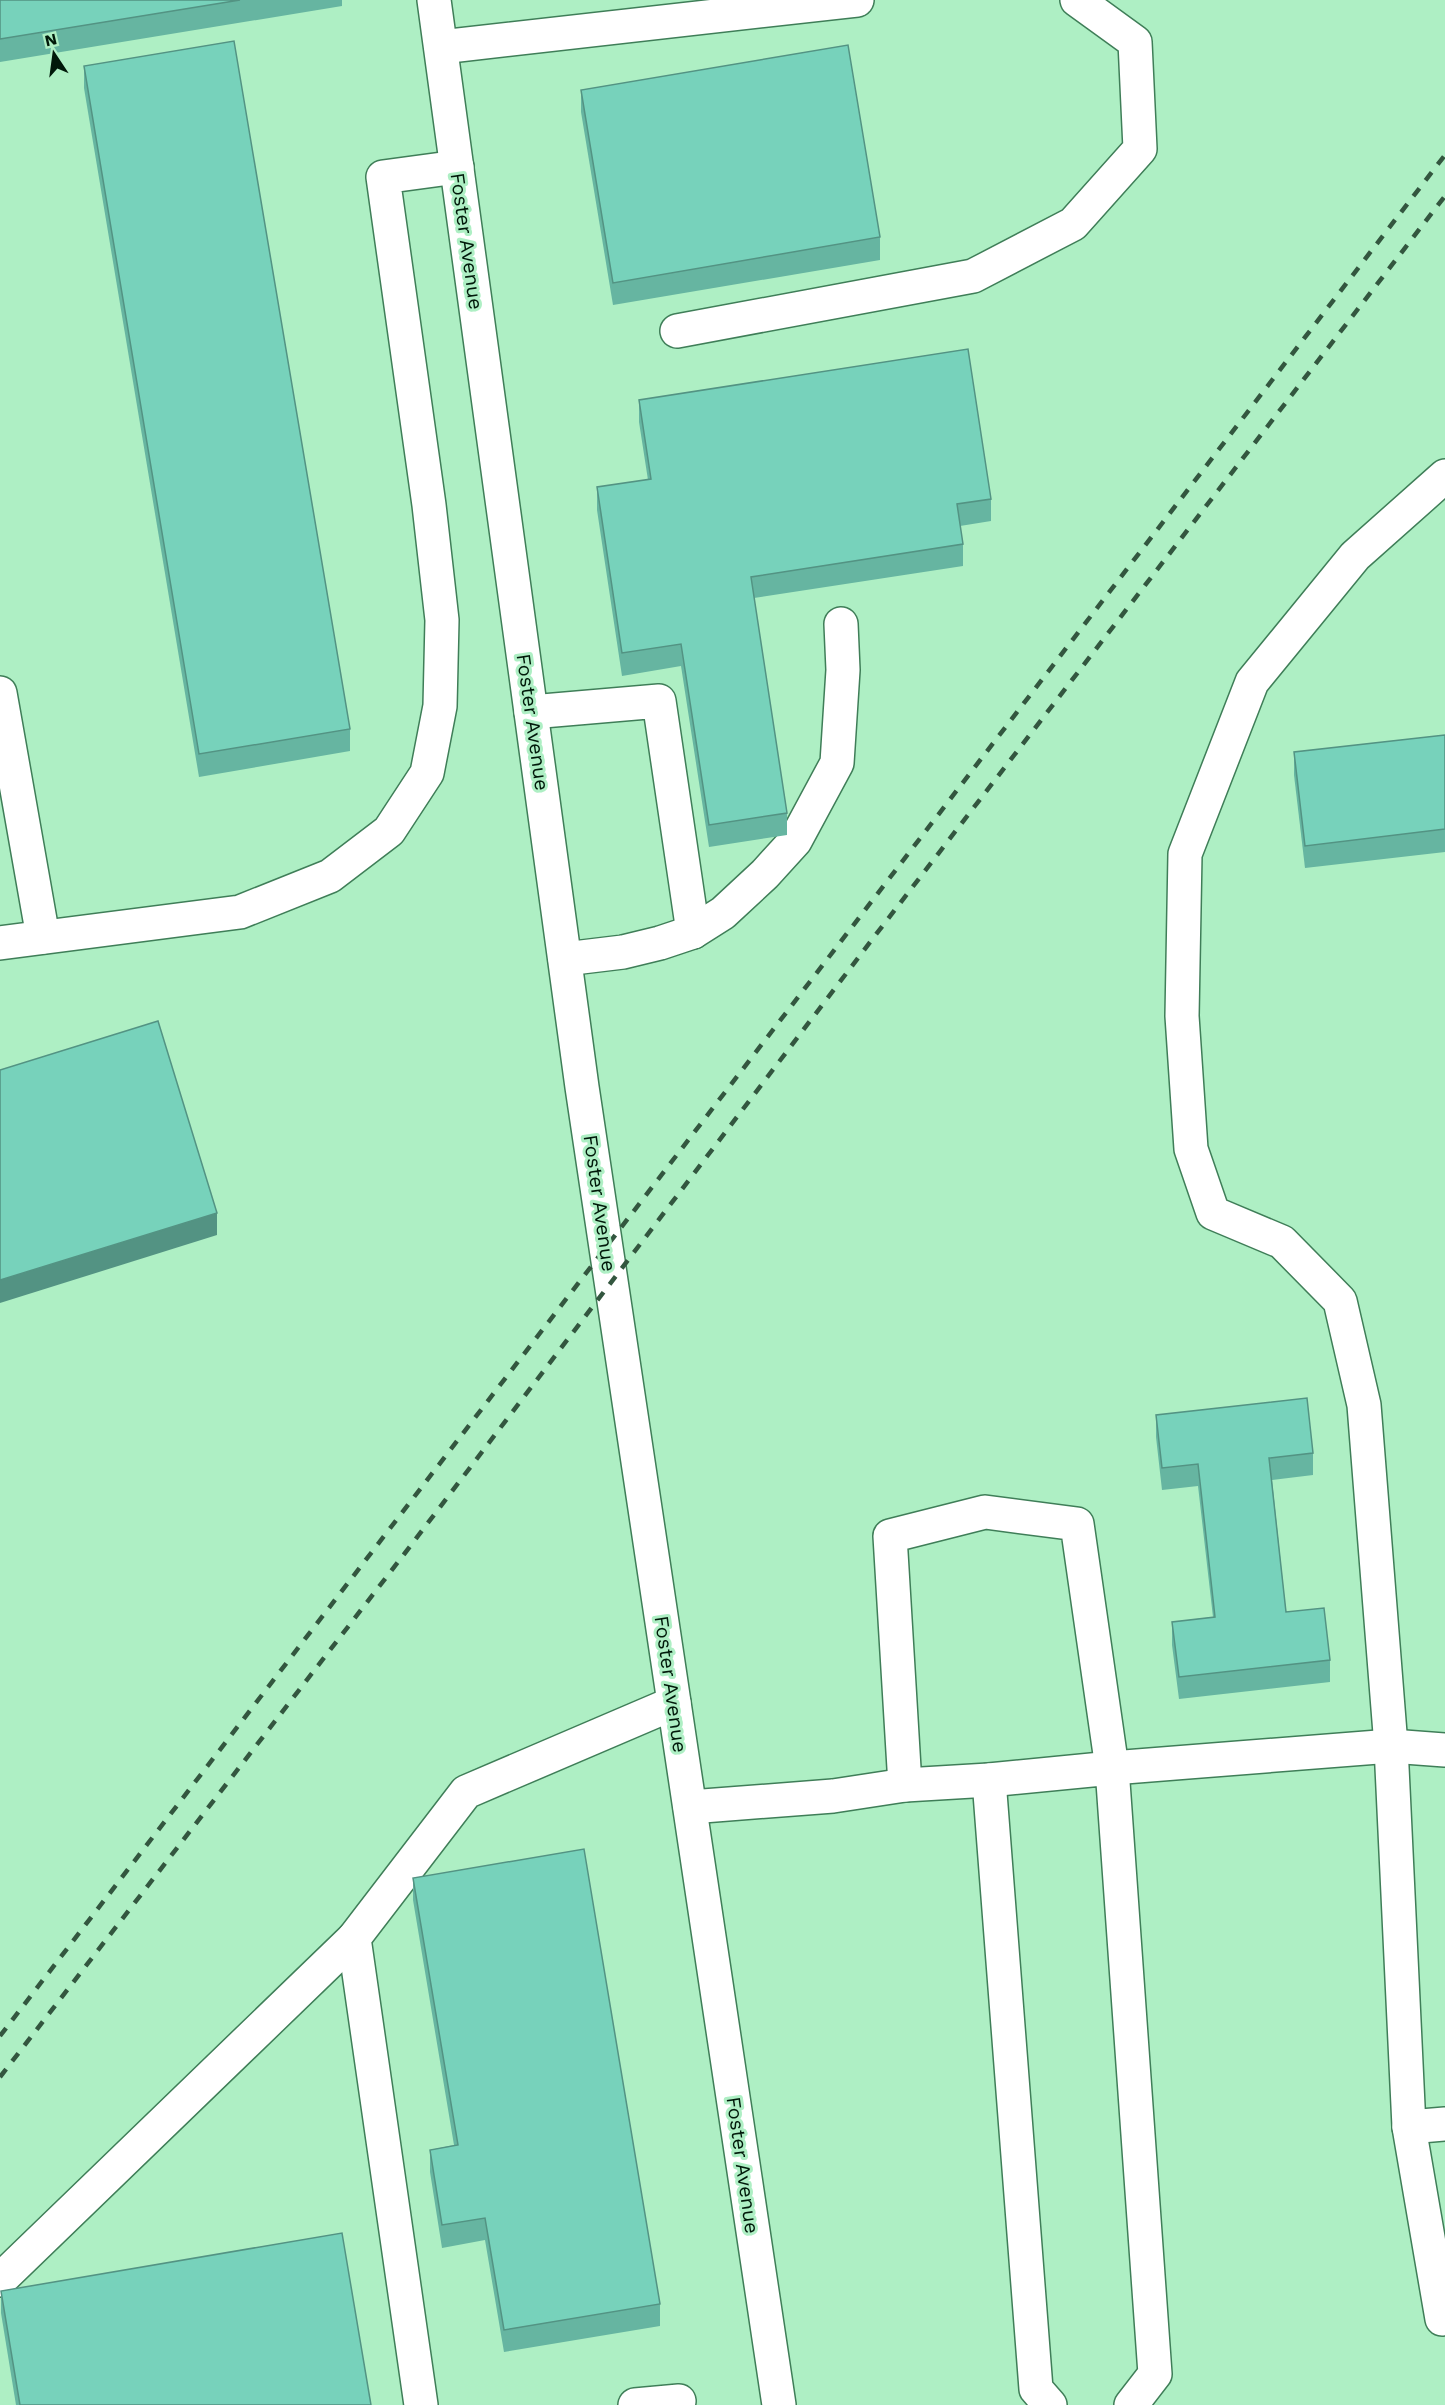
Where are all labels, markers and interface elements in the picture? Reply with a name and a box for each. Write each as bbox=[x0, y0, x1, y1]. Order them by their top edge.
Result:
north arrow bbox=[24, 24, 84, 84]
text: N bbox=[43, 29, 59, 50]
street label: Foster Avenue bbox=[446, 171, 488, 311]
street label: Foster Avenue bbox=[512, 652, 554, 792]
street label: Foster Avenue bbox=[579, 1133, 621, 1273]
street label: Foster Avenue bbox=[650, 1614, 692, 1754]
street label: Foster Avenue bbox=[722, 2095, 764, 2235]

